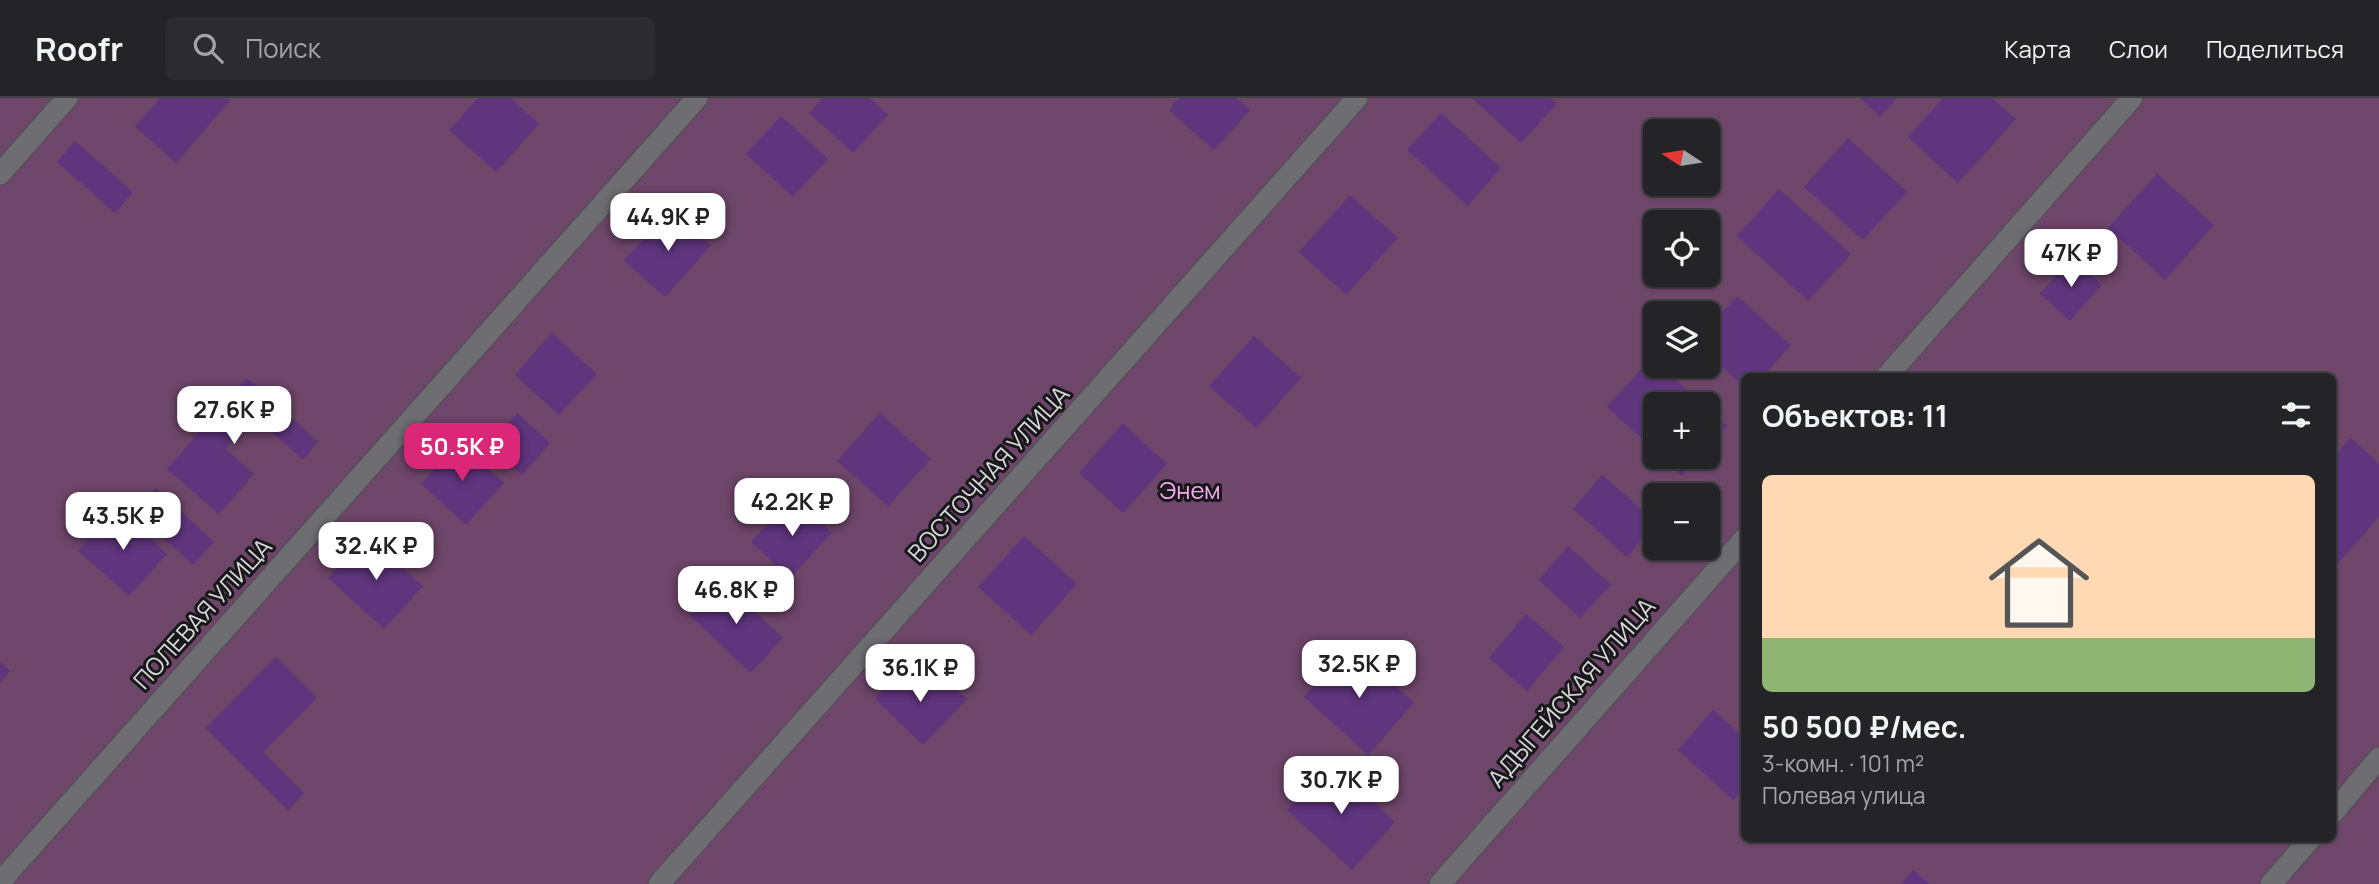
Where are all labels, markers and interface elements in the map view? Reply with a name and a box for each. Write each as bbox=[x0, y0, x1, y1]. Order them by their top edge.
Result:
search box bbox=[165, 17, 655, 80]
text: Roofr bbox=[35, 26, 123, 71]
icon: search bbox=[189, 29, 227, 67]
text: Поиск bbox=[245, 30, 321, 66]
text: Карта bbox=[2004, 32, 2071, 65]
text: Слои bbox=[2109, 32, 2168, 65]
text: Поделиться bbox=[2206, 32, 2344, 65]
north arrow bbox=[1643, 119, 1720, 196]
map controls bbox=[1643, 119, 1720, 560]
pin: 44.9K ₽ bbox=[603, 194, 733, 253]
text: 44.9K ₽ bbox=[626, 200, 710, 232]
button: locate bbox=[1643, 210, 1720, 287]
pin: 47K ₽ bbox=[2022, 230, 2120, 289]
text: 47K ₽ bbox=[2040, 236, 2102, 268]
button: layers bbox=[1643, 301, 1720, 378]
street label: ВОСТОЧНАЯ УЛИЦА bbox=[900, 378, 1076, 568]
pin: 27.6K ₽ bbox=[169, 386, 299, 446]
button: + bbox=[1643, 392, 1720, 469]
text: 27.6K ₽ bbox=[193, 393, 275, 425]
text: Объектов: 11 bbox=[1762, 395, 1948, 436]
icon: filters bbox=[2277, 396, 2315, 434]
pin: 50.5K ₽ bbox=[397, 424, 527, 483]
text: 50.5K ₽ bbox=[420, 430, 504, 462]
park label: Энем bbox=[1159, 473, 1221, 506]
pin: 42.2K ₽ bbox=[727, 478, 857, 538]
button: − bbox=[1643, 483, 1720, 560]
text: 42.2K ₽ bbox=[750, 485, 834, 517]
pin: 43.5K ₽ bbox=[58, 492, 188, 552]
text: 43.5K ₽ bbox=[82, 499, 164, 531]
icon: home bbox=[1976, 520, 2102, 646]
pin: 32.4K ₽ bbox=[311, 522, 441, 582]
text: 32.4K ₽ bbox=[335, 529, 417, 561]
street label: ПОЛЕВАЯ УЛИЦА bbox=[125, 530, 279, 696]
pin: 46.8K ₽ bbox=[671, 566, 801, 626]
text: 46.8K ₽ bbox=[694, 573, 778, 605]
street label: АДЫГЕЙСКАЯ УЛИЦА bbox=[1479, 590, 1662, 794]
pin: 32.5K ₽ bbox=[1294, 640, 1424, 700]
pin: 36.1K ₽ bbox=[855, 644, 985, 704]
text: 32.5K ₽ bbox=[1318, 647, 1400, 679]
text: 36.1K ₽ bbox=[882, 651, 958, 683]
text: 50 500 ₽/мес. bbox=[1762, 706, 1967, 747]
text: 3-комн. · 101 m² bbox=[1762, 747, 1924, 779]
pin: 30.7K ₽ bbox=[1276, 756, 1406, 816]
text: 30.7K ₽ bbox=[1300, 763, 1382, 795]
text: Полевая улица bbox=[1762, 779, 1926, 811]

